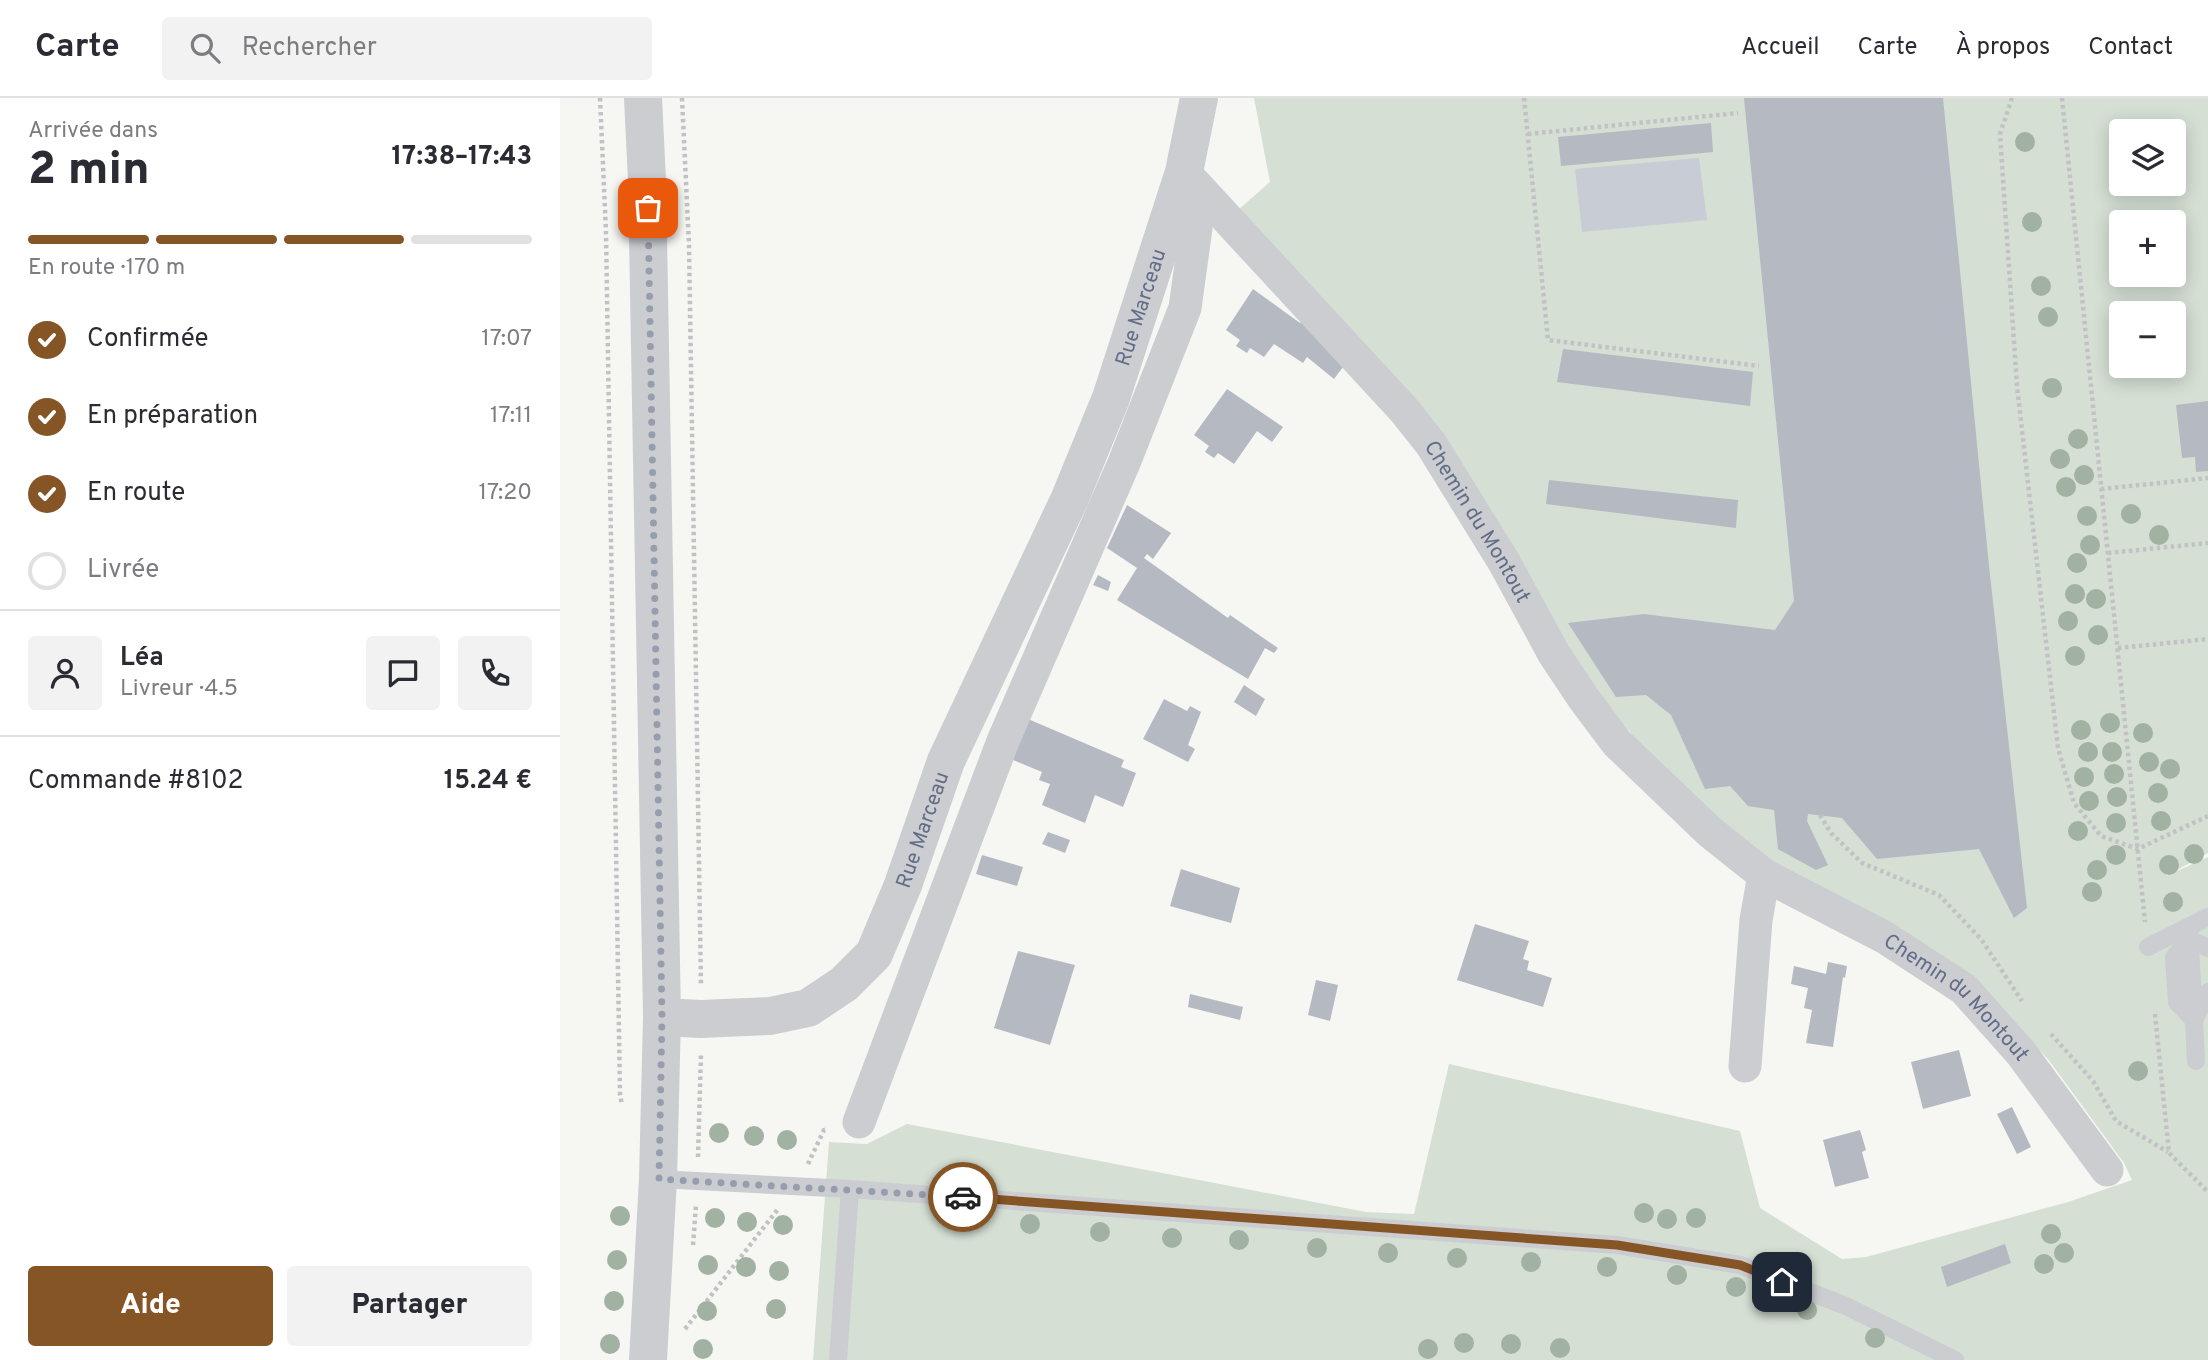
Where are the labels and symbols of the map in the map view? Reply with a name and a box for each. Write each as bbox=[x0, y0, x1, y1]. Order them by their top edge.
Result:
pin bbox=[618, 178, 678, 238]
street label: Rue Marceau bbox=[1110, 246, 1173, 370]
street label: Chemin du Montout bbox=[1417, 436, 1536, 608]
street label: Rue Marceau bbox=[891, 768, 956, 892]
street label: Chemin du Montout bbox=[1878, 928, 2035, 1067]
courier bbox=[928, 1162, 998, 1232]
pin bbox=[1752, 1252, 1812, 1312]

